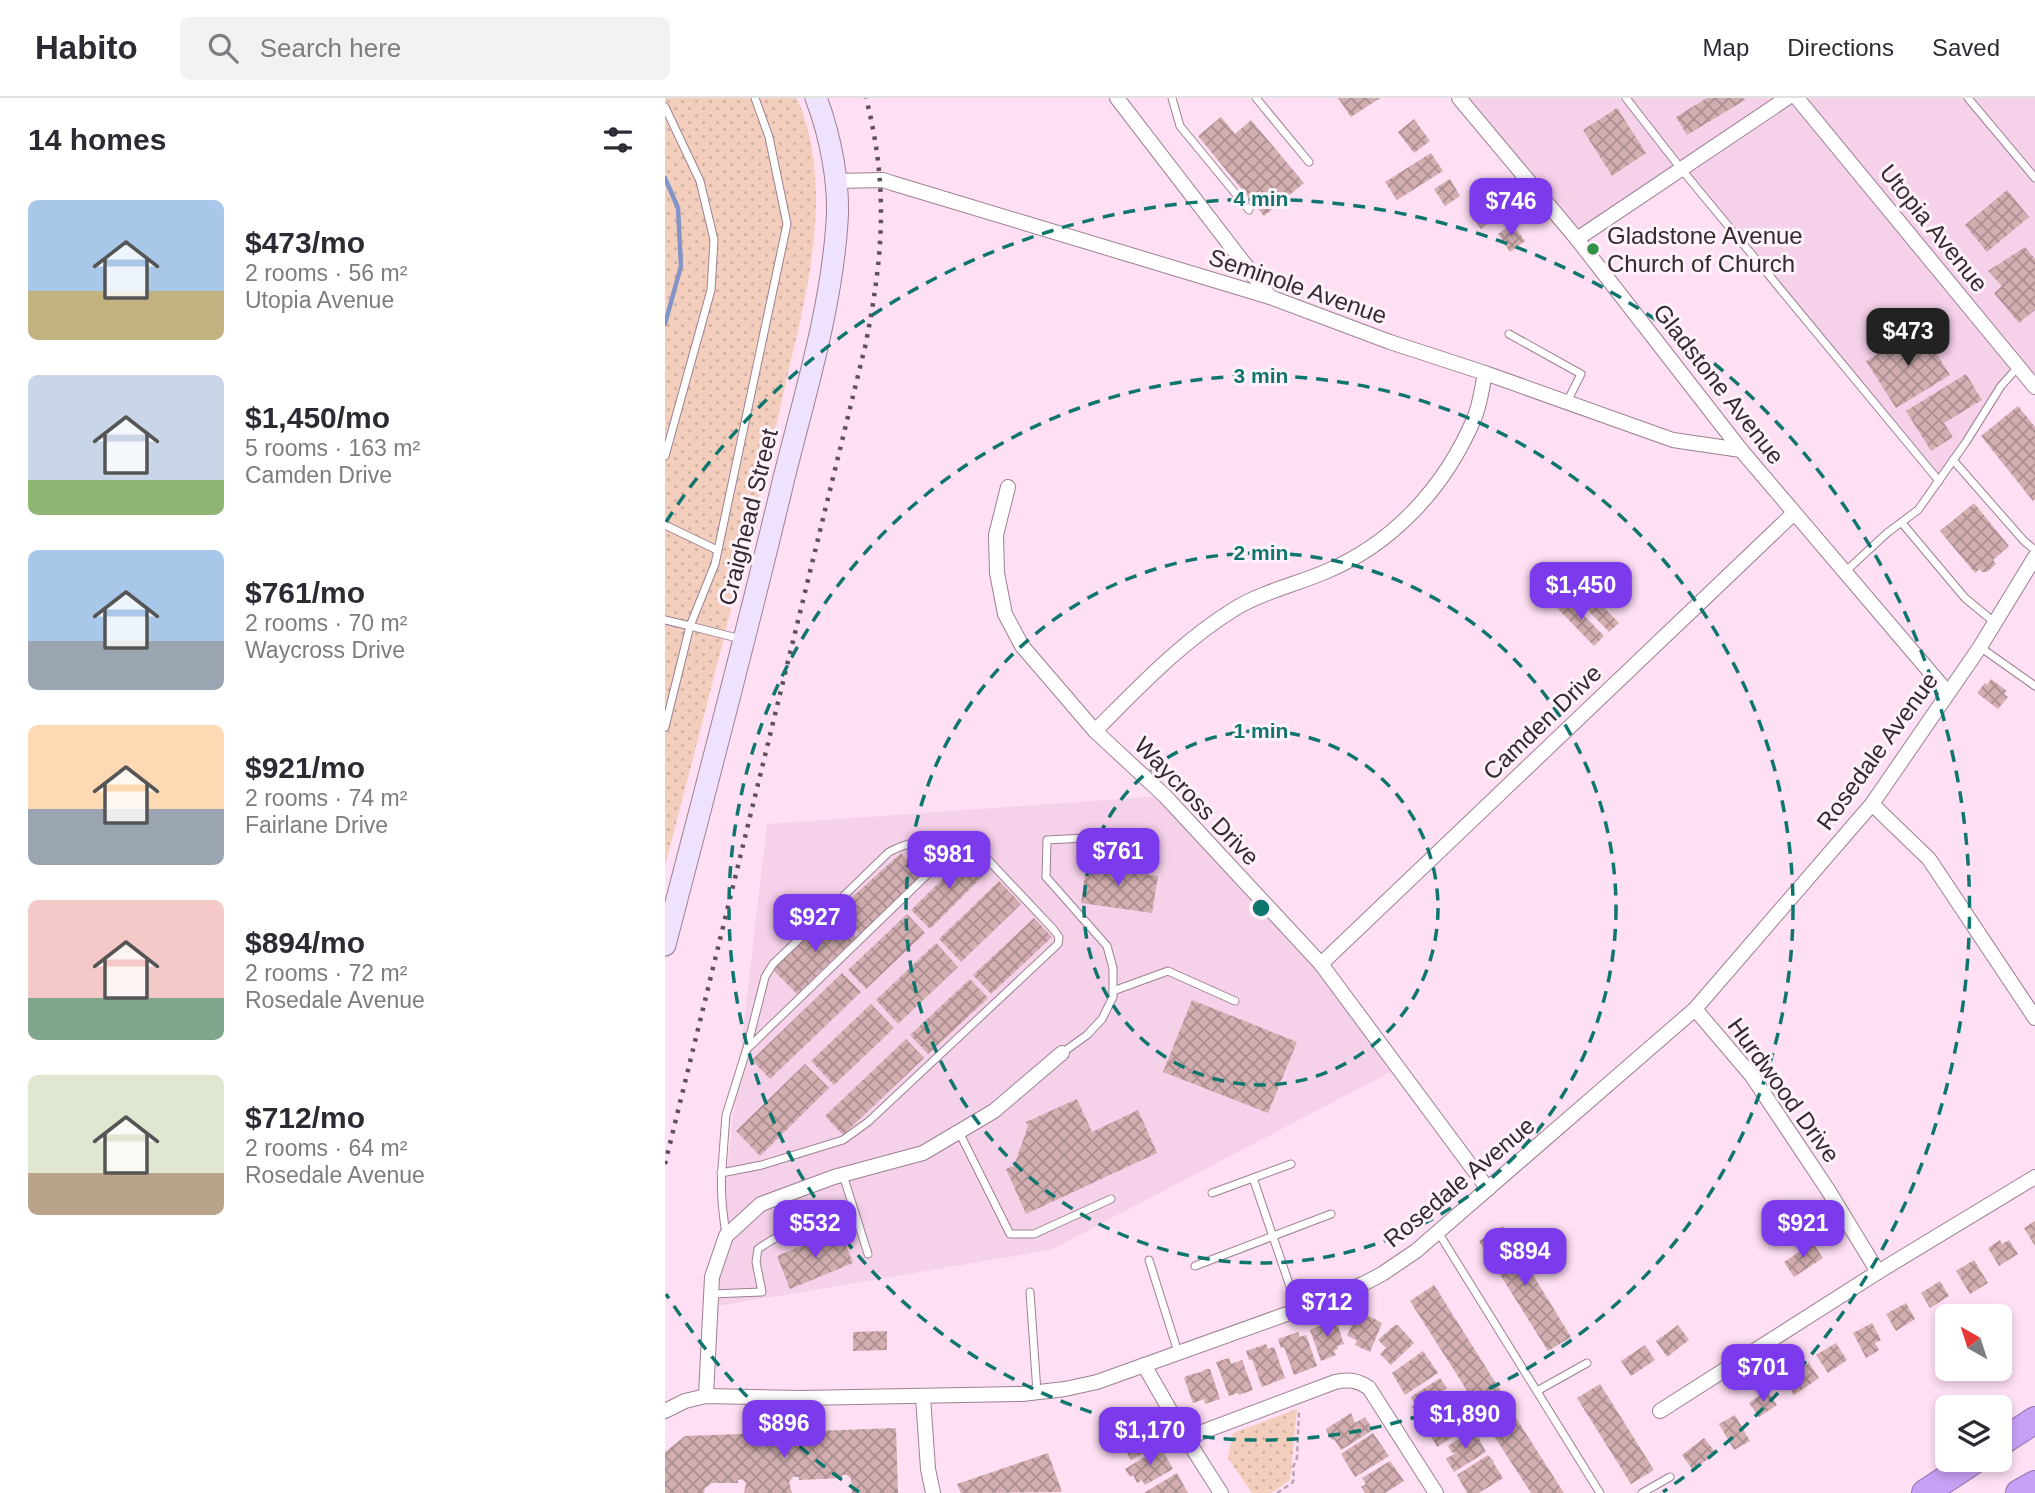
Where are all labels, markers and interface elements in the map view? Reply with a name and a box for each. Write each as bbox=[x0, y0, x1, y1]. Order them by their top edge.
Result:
search box bbox=[180, 17, 670, 80]
text: Habito bbox=[35, 29, 138, 66]
icon: search bbox=[204, 29, 242, 67]
text: Search here bbox=[260, 33, 401, 63]
text: Map bbox=[1703, 34, 1749, 61]
text: Directions bbox=[1787, 34, 1894, 61]
text: Saved bbox=[1932, 34, 2000, 61]
icon: filters bbox=[599, 121, 637, 159]
text: 14 homes bbox=[28, 123, 166, 156]
street label: Utopia Avenue bbox=[1875, 159, 1993, 297]
pin: $746 bbox=[1470, 178, 1552, 238]
text: 4 min bbox=[1234, 187, 1288, 210]
text: $746 bbox=[1485, 188, 1537, 214]
place label: Gladstone Avenue Church of Church bbox=[1607, 222, 1803, 277]
text: $473/mo bbox=[245, 226, 365, 259]
icon: home bbox=[84, 228, 168, 312]
marker: Gladstone Avenue Church of Church bbox=[1585, 241, 1601, 257]
street label: Seminole Avenue bbox=[1205, 243, 1391, 329]
text: 2 rooms · 56 m² bbox=[245, 260, 407, 286]
text: Utopia Avenue bbox=[245, 287, 394, 313]
street label: Gladstone Avenue bbox=[1648, 299, 1790, 469]
pin: $473 bbox=[1867, 308, 1949, 368]
text: $473 bbox=[1882, 318, 1934, 344]
text: 3 min bbox=[1234, 364, 1288, 387]
text: $1,450/mo bbox=[245, 401, 390, 434]
icon: home bbox=[84, 403, 168, 487]
street label: Craighead Street bbox=[713, 425, 783, 608]
text: 5 rooms · 163 m² bbox=[245, 435, 420, 461]
text: Camden Drive bbox=[245, 462, 392, 488]
text: 2 min bbox=[1234, 541, 1288, 564]
pin: $1,450 bbox=[1524, 562, 1638, 622]
text: $1,450 bbox=[1546, 572, 1616, 598]
text: $761/mo bbox=[245, 576, 365, 609]
icon: home bbox=[84, 578, 168, 662]
text: 2 rooms · 70 m² bbox=[245, 610, 407, 636]
text: Waycross Drive bbox=[245, 637, 405, 663]
street label: Camden Drive bbox=[1477, 659, 1607, 785]
street label: Rosedale Avenue bbox=[1811, 667, 1943, 835]
text: 1 min bbox=[1234, 719, 1288, 742]
street label: Waycross Drive bbox=[1129, 732, 1265, 870]
text: $921/mo bbox=[245, 751, 365, 784]
icon: home bbox=[84, 753, 168, 837]
text: 2 rooms · 74 m² bbox=[245, 785, 407, 811]
text: Fairlane Drive bbox=[245, 812, 388, 838]
pin: $761 bbox=[1077, 828, 1159, 888]
pin: $981 bbox=[908, 832, 990, 891]
text: $761 bbox=[1092, 838, 1144, 864]
text: $981 bbox=[923, 841, 975, 867]
pin: $927 bbox=[774, 894, 856, 954]
centre of rings bbox=[1249, 896, 1273, 920]
text: $927 bbox=[789, 904, 841, 930]
text: $894/mo bbox=[245, 926, 365, 959]
icon: home bbox=[84, 928, 168, 1012]
text: 2 rooms · 72 m² bbox=[245, 960, 407, 986]
text: Rosedale Avenue bbox=[245, 987, 425, 1013]
street label: Hurdwood Drive bbox=[1723, 1012, 1845, 1168]
text: $712/mo bbox=[245, 1101, 365, 1134]
icon: home bbox=[84, 1103, 168, 1187]
street label: Rosedale Avenue bbox=[1378, 1111, 1540, 1253]
text: 2 rooms · 64 m² bbox=[245, 1135, 407, 1161]
text: Rosedale Avenue bbox=[245, 1162, 425, 1188]
pin: $532 bbox=[774, 1200, 856, 1260]
pin: $921 bbox=[1762, 1200, 1844, 1260]
text: $532 bbox=[789, 1210, 841, 1236]
text: $921 bbox=[1777, 1210, 1829, 1236]
pin: $894 bbox=[1484, 1228, 1566, 1288]
text: $894 bbox=[1499, 1238, 1551, 1264]
pin: $712 bbox=[1286, 1280, 1368, 1339]
text: $712 bbox=[1301, 1289, 1353, 1315]
north arrow bbox=[1935, 1304, 2013, 1381]
map controls bbox=[1935, 1304, 2012, 1472]
pin: $701 bbox=[1722, 1344, 1804, 1404]
text: $701 bbox=[1737, 1354, 1789, 1380]
pin: $1,890 bbox=[1408, 1392, 1522, 1451]
button: layers bbox=[1935, 1395, 2012, 1472]
pin: $896 bbox=[743, 1400, 825, 1460]
text: $1,890 bbox=[1430, 1401, 1500, 1427]
pin: $1,170 bbox=[1093, 1408, 1207, 1467]
text: $896 bbox=[758, 1410, 810, 1436]
text: $1,170 bbox=[1115, 1417, 1185, 1443]

